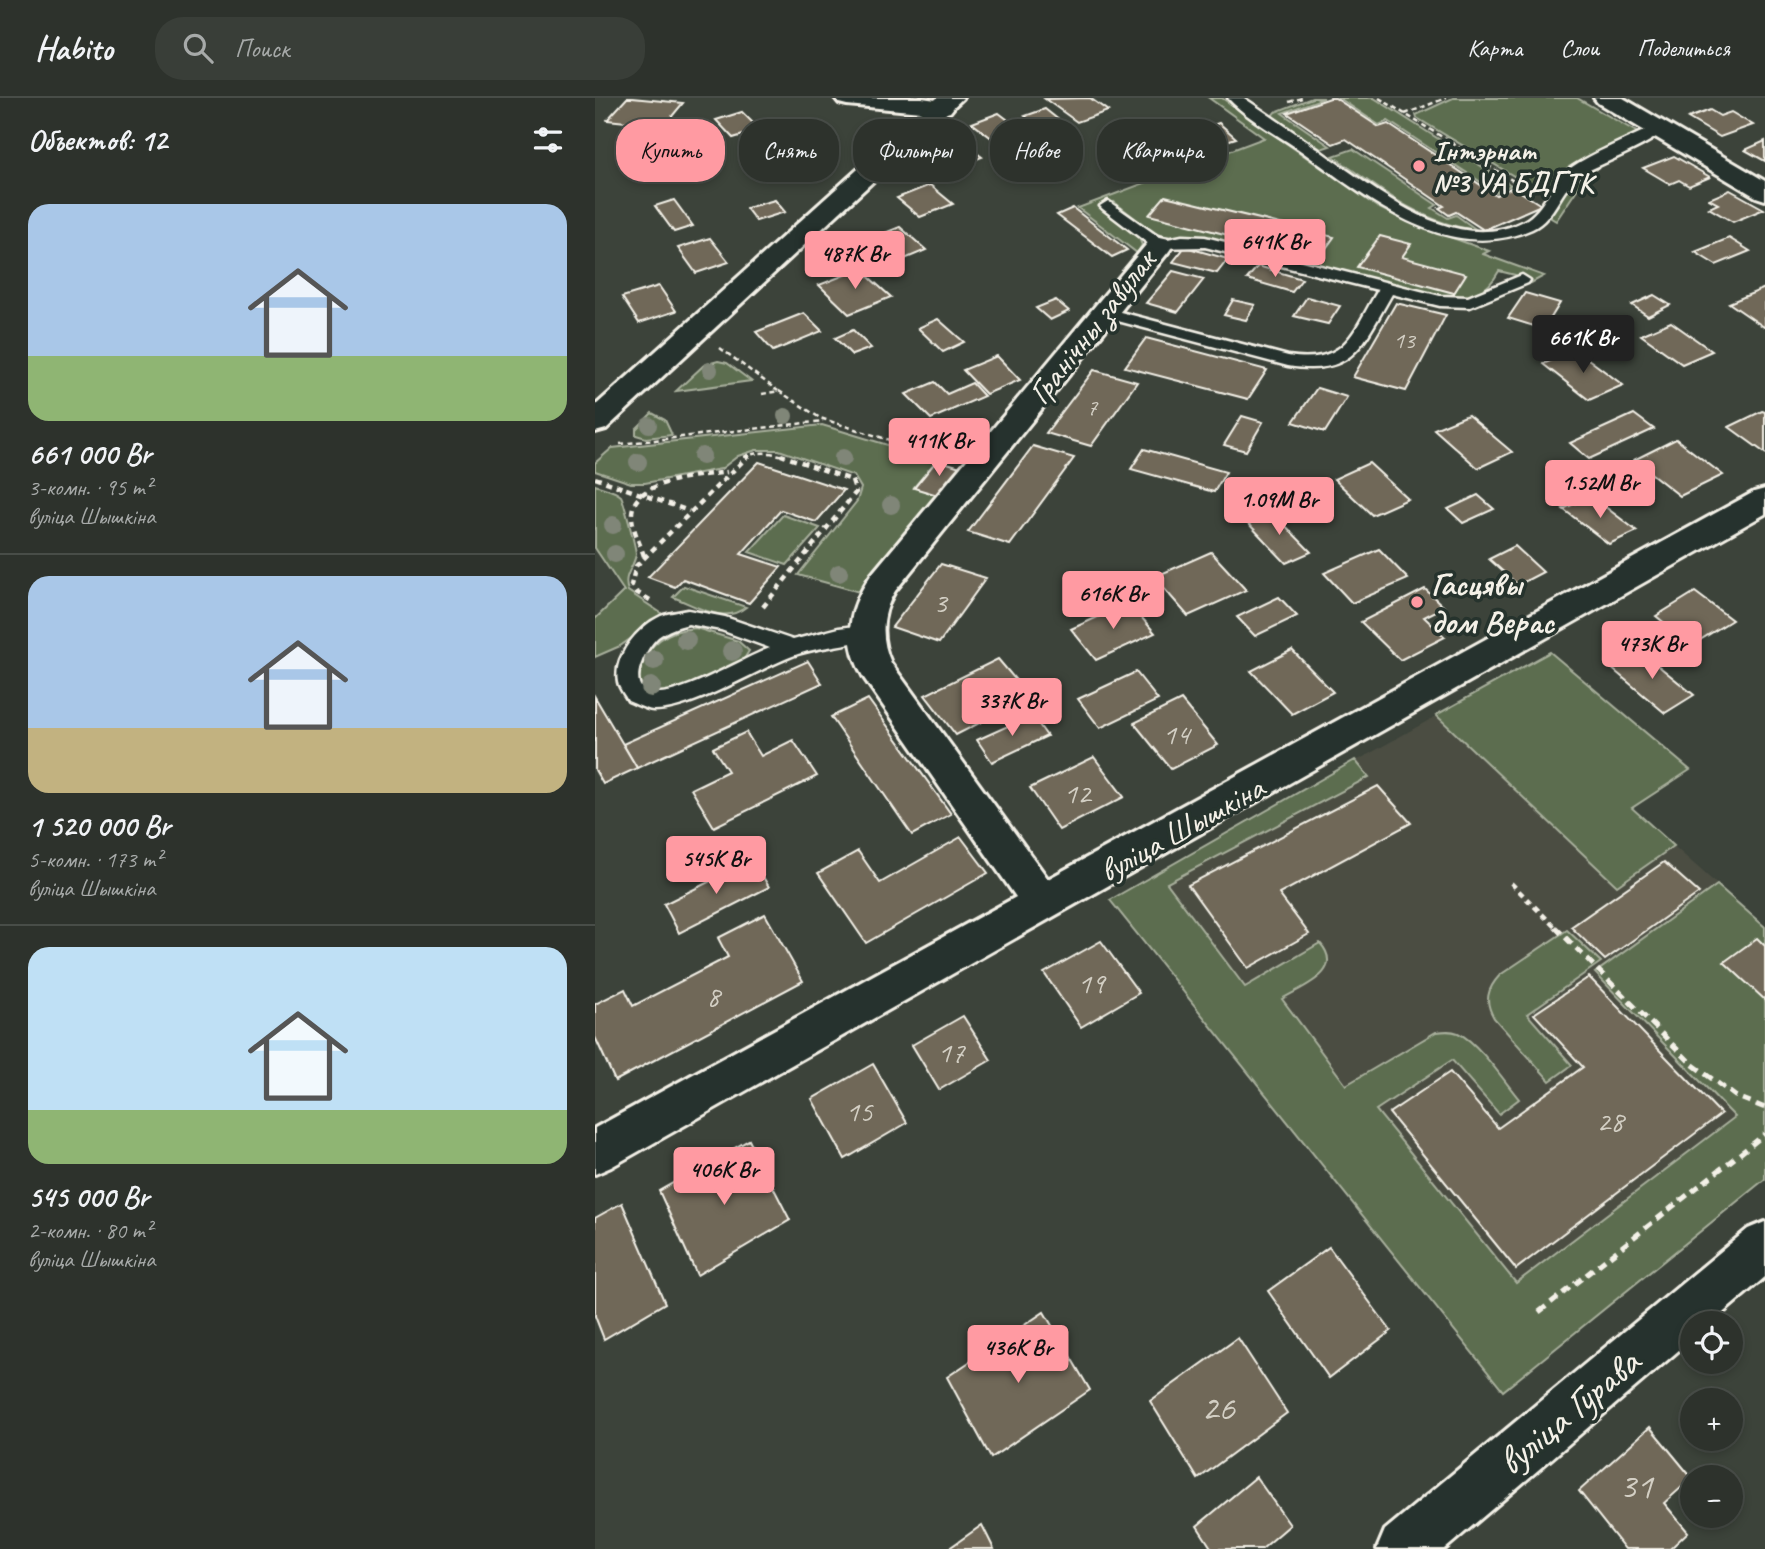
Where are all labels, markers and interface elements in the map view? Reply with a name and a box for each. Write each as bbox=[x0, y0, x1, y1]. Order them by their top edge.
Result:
search box bbox=[155, 17, 645, 80]
text: Habito bbox=[35, 27, 113, 69]
icon: search bbox=[179, 29, 217, 67]
text: Поиск bbox=[235, 32, 290, 65]
text: Карта bbox=[1468, 33, 1522, 63]
text: Слои bbox=[1560, 33, 1599, 63]
text: Поделиться bbox=[1637, 33, 1730, 63]
chip: Купить bbox=[616, 119, 725, 182]
chip: Снять bbox=[739, 119, 839, 182]
chip: Фильтры bbox=[853, 119, 976, 182]
chip: Новое bbox=[990, 119, 1083, 182]
chip: Квартира bbox=[1097, 119, 1227, 182]
text: Объектов: 12 bbox=[28, 121, 167, 159]
icon: filters bbox=[529, 121, 567, 159]
place label: Інтэрнат №3 УА БДГТК bbox=[1433, 133, 1597, 200]
marker: Інтэрнат №3 УА БДГТК bbox=[1411, 158, 1427, 174]
pin: 641K Br bbox=[1210, 220, 1340, 279]
text: 641K Br bbox=[1240, 227, 1310, 256]
pin: 487K Br bbox=[790, 232, 920, 291]
text: 487K Br bbox=[821, 239, 889, 268]
street label: Гранічны завулак bbox=[1018, 239, 1167, 412]
icon: home bbox=[235, 250, 361, 376]
pin: 661K Br bbox=[1518, 316, 1648, 375]
text: 661K Br bbox=[1548, 323, 1618, 352]
house number: 13 bbox=[1393, 325, 1417, 355]
house number: 7 bbox=[1087, 392, 1099, 422]
pin: 411K Br bbox=[874, 418, 1004, 478]
text: 411K Br bbox=[905, 426, 973, 455]
text: 661 000 Br bbox=[28, 435, 151, 473]
pin: 1.52M Br bbox=[1528, 460, 1672, 520]
text: 1.52M Br bbox=[1561, 468, 1639, 497]
text: 3-комн. · 95 m² bbox=[28, 473, 152, 502]
pin: 1.09M Br bbox=[1207, 478, 1351, 537]
text: 1.09M Br bbox=[1240, 485, 1318, 514]
text: вуліца Шышкіна bbox=[28, 502, 155, 531]
place label: Гасцявы дом Верас bbox=[1431, 563, 1556, 643]
pin: 616K Br bbox=[1048, 572, 1178, 631]
text: 616K Br bbox=[1078, 579, 1148, 608]
house number: 3 bbox=[933, 583, 949, 621]
marker: Гасцявы дом Верас bbox=[1409, 594, 1425, 610]
icon: home bbox=[235, 622, 361, 748]
pin: 473K Br bbox=[1587, 622, 1717, 681]
text: 473K Br bbox=[1618, 629, 1686, 658]
pin: 337K Br bbox=[947, 678, 1077, 738]
text: 337K Br bbox=[978, 686, 1046, 715]
house number: 14 bbox=[1163, 715, 1192, 753]
street label: вуліца Шышкіна bbox=[1091, 765, 1274, 892]
house number: 12 bbox=[1064, 774, 1093, 812]
text: 1 520 000 Br bbox=[28, 807, 170, 845]
pin: 545K Br bbox=[651, 836, 781, 896]
text: 545K Br bbox=[682, 844, 750, 873]
text: 5-комн. · 173 m² bbox=[28, 845, 162, 874]
text: вуліца Шышкіна bbox=[28, 874, 155, 903]
house number: 19 bbox=[1078, 964, 1107, 1002]
house number: 8 bbox=[706, 977, 722, 1015]
icon: home bbox=[235, 993, 361, 1119]
house number: 17 bbox=[938, 1033, 966, 1071]
house number: 15 bbox=[846, 1092, 874, 1130]
house number: 28 bbox=[1597, 1102, 1626, 1140]
pin: 406K Br bbox=[659, 1148, 789, 1207]
text: 406K Br bbox=[689, 1155, 759, 1184]
text: 545 000 Br bbox=[28, 1178, 149, 1216]
text: 2-комн. · 80 m² bbox=[28, 1216, 152, 1245]
text: вуліца Шышкіна bbox=[28, 1245, 155, 1274]
map controls bbox=[1680, 1311, 1743, 1528]
button: locate bbox=[1680, 1311, 1743, 1374]
pin: 436K Br bbox=[953, 1326, 1083, 1385]
text: 436K Br bbox=[983, 1333, 1053, 1362]
street label: вуліца Гурава bbox=[1487, 1336, 1652, 1486]
house number: 26 bbox=[1201, 1384, 1236, 1431]
button: + bbox=[1680, 1388, 1743, 1451]
house number: 31 bbox=[1619, 1462, 1655, 1509]
button: − bbox=[1680, 1465, 1743, 1528]

